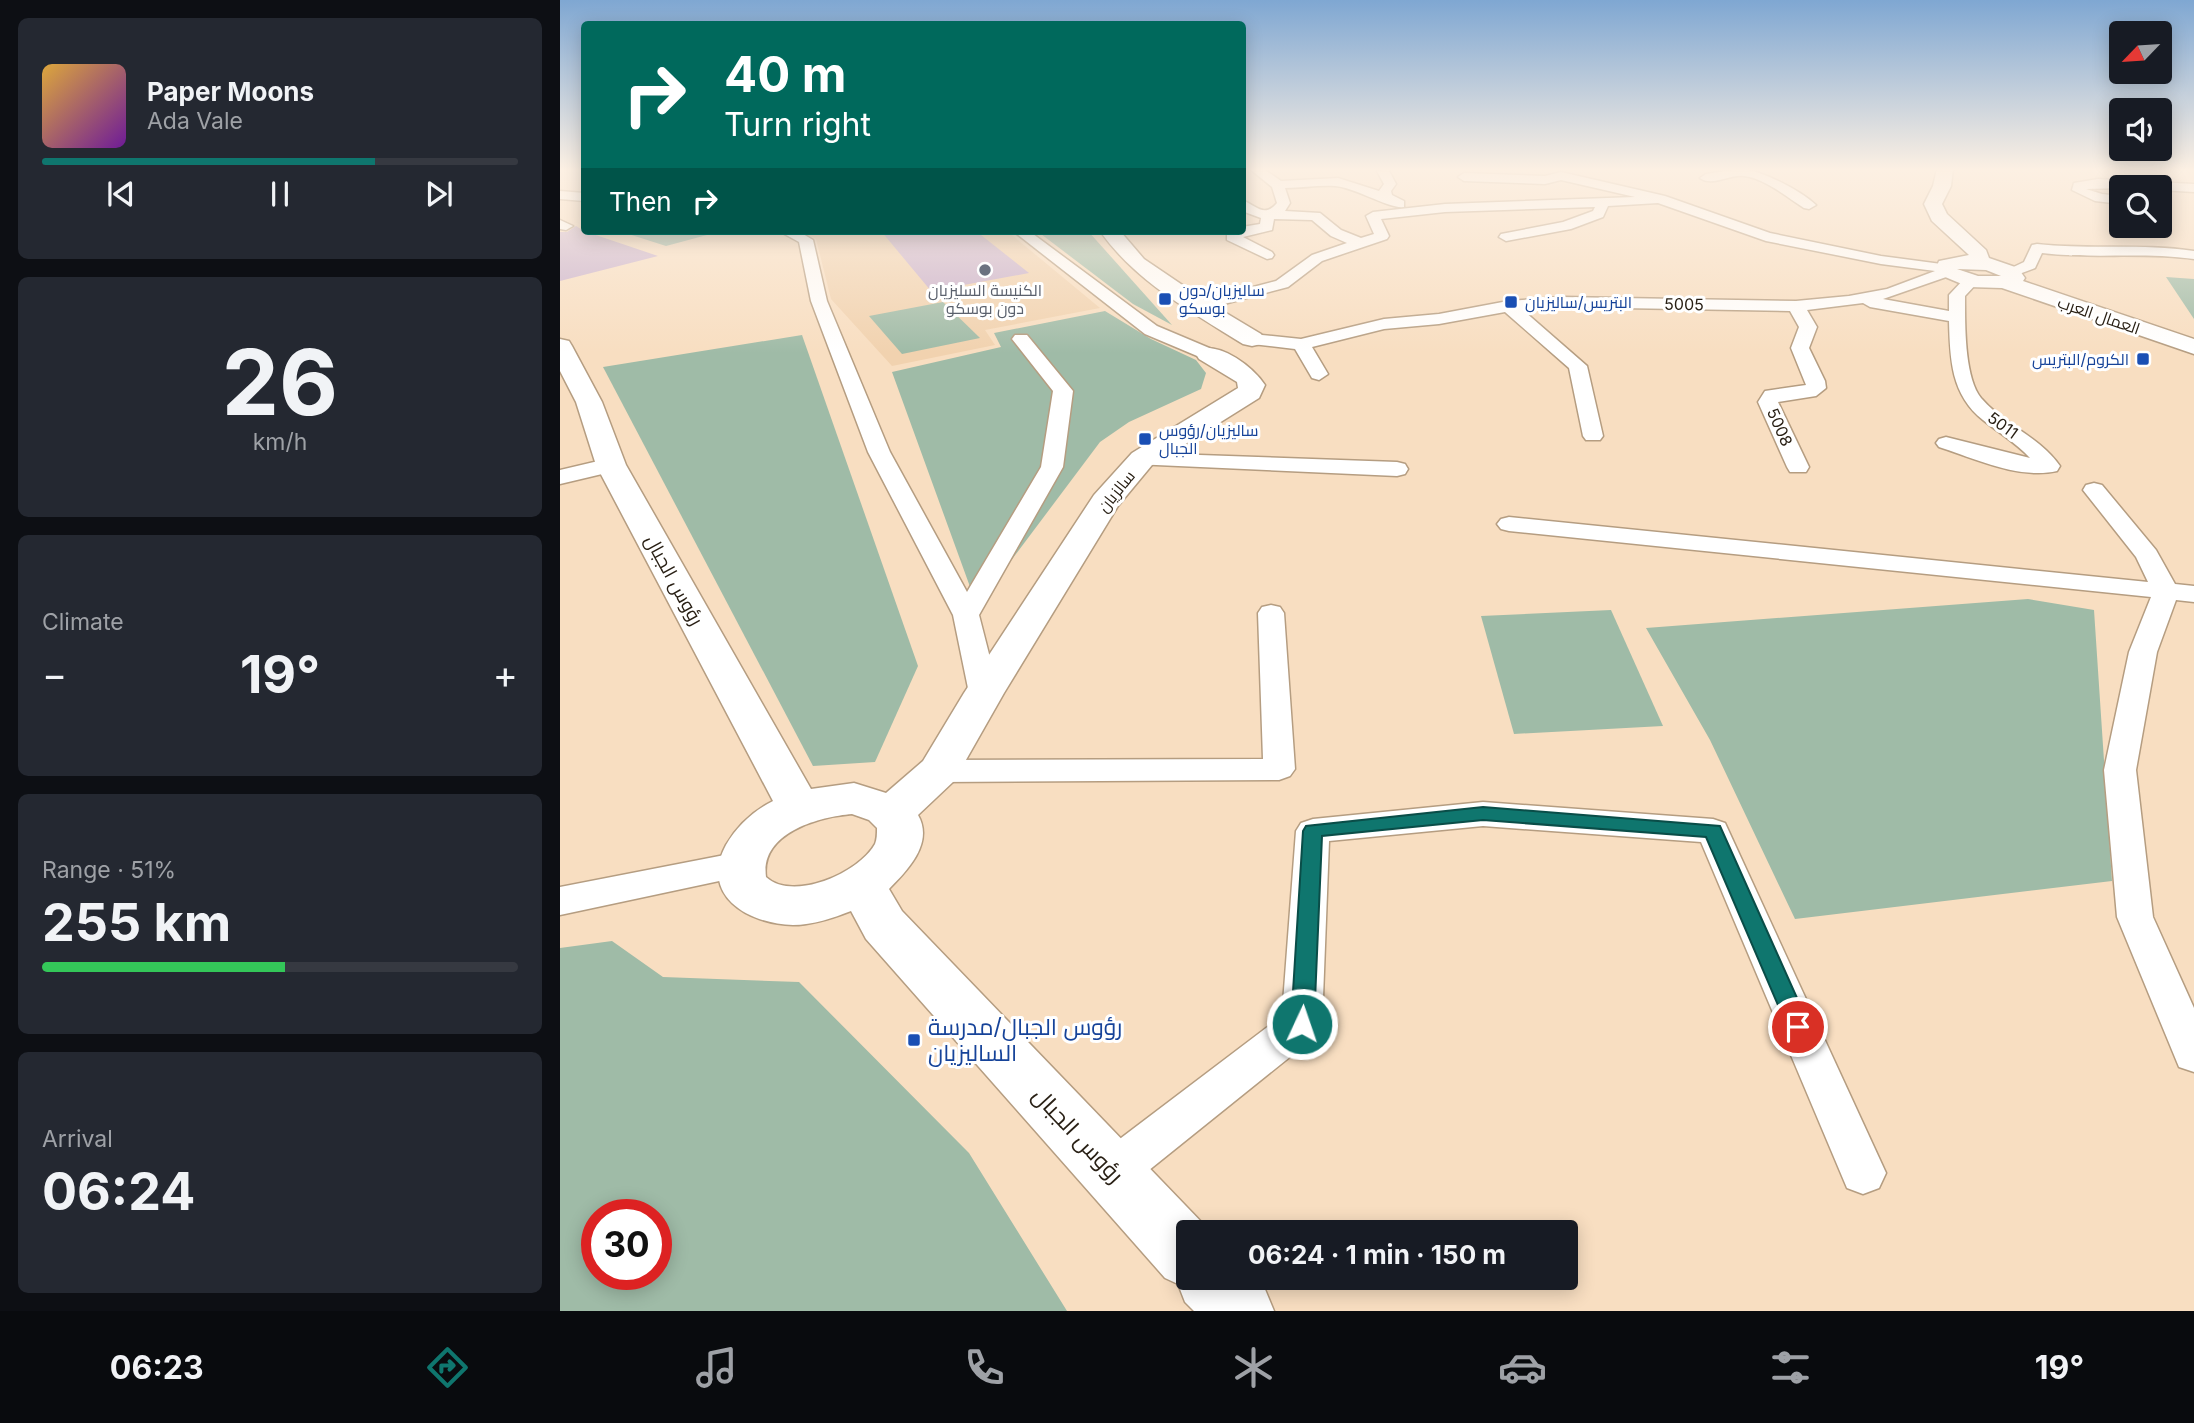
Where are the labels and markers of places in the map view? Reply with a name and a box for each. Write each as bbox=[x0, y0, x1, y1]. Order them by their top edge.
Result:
marker: الكنيسة السليزيان دون بوسكو bbox=[977, 262, 993, 278]
place label: الكنيسة السليزيان دون بوسكو bbox=[928, 280, 1042, 319]
place label: ساليزيان/دون بوسكو bbox=[1179, 280, 1265, 318]
marker: ساليزيان/دون بوسكو bbox=[1157, 291, 1173, 307]
place label: البتريس/ساليزيان bbox=[1525, 292, 1632, 313]
marker: البتريس/ساليزيان bbox=[1503, 294, 1519, 310]
place label: الكروم/البتريس bbox=[2032, 349, 2129, 371]
marker: الكروم/البتريس bbox=[2135, 351, 2151, 367]
place label: ساليزيان/رؤوس الجبال bbox=[1159, 420, 1259, 459]
marker: ساليزيان/رؤوس الجبال bbox=[1137, 431, 1153, 447]
pin bbox=[1768, 997, 1828, 1057]
place label: رؤوس الجبال/مدرسة الساليزيان bbox=[928, 1013, 1122, 1067]
marker: رؤوس الجبال/مدرسة الساليزيان bbox=[906, 1032, 922, 1048]

